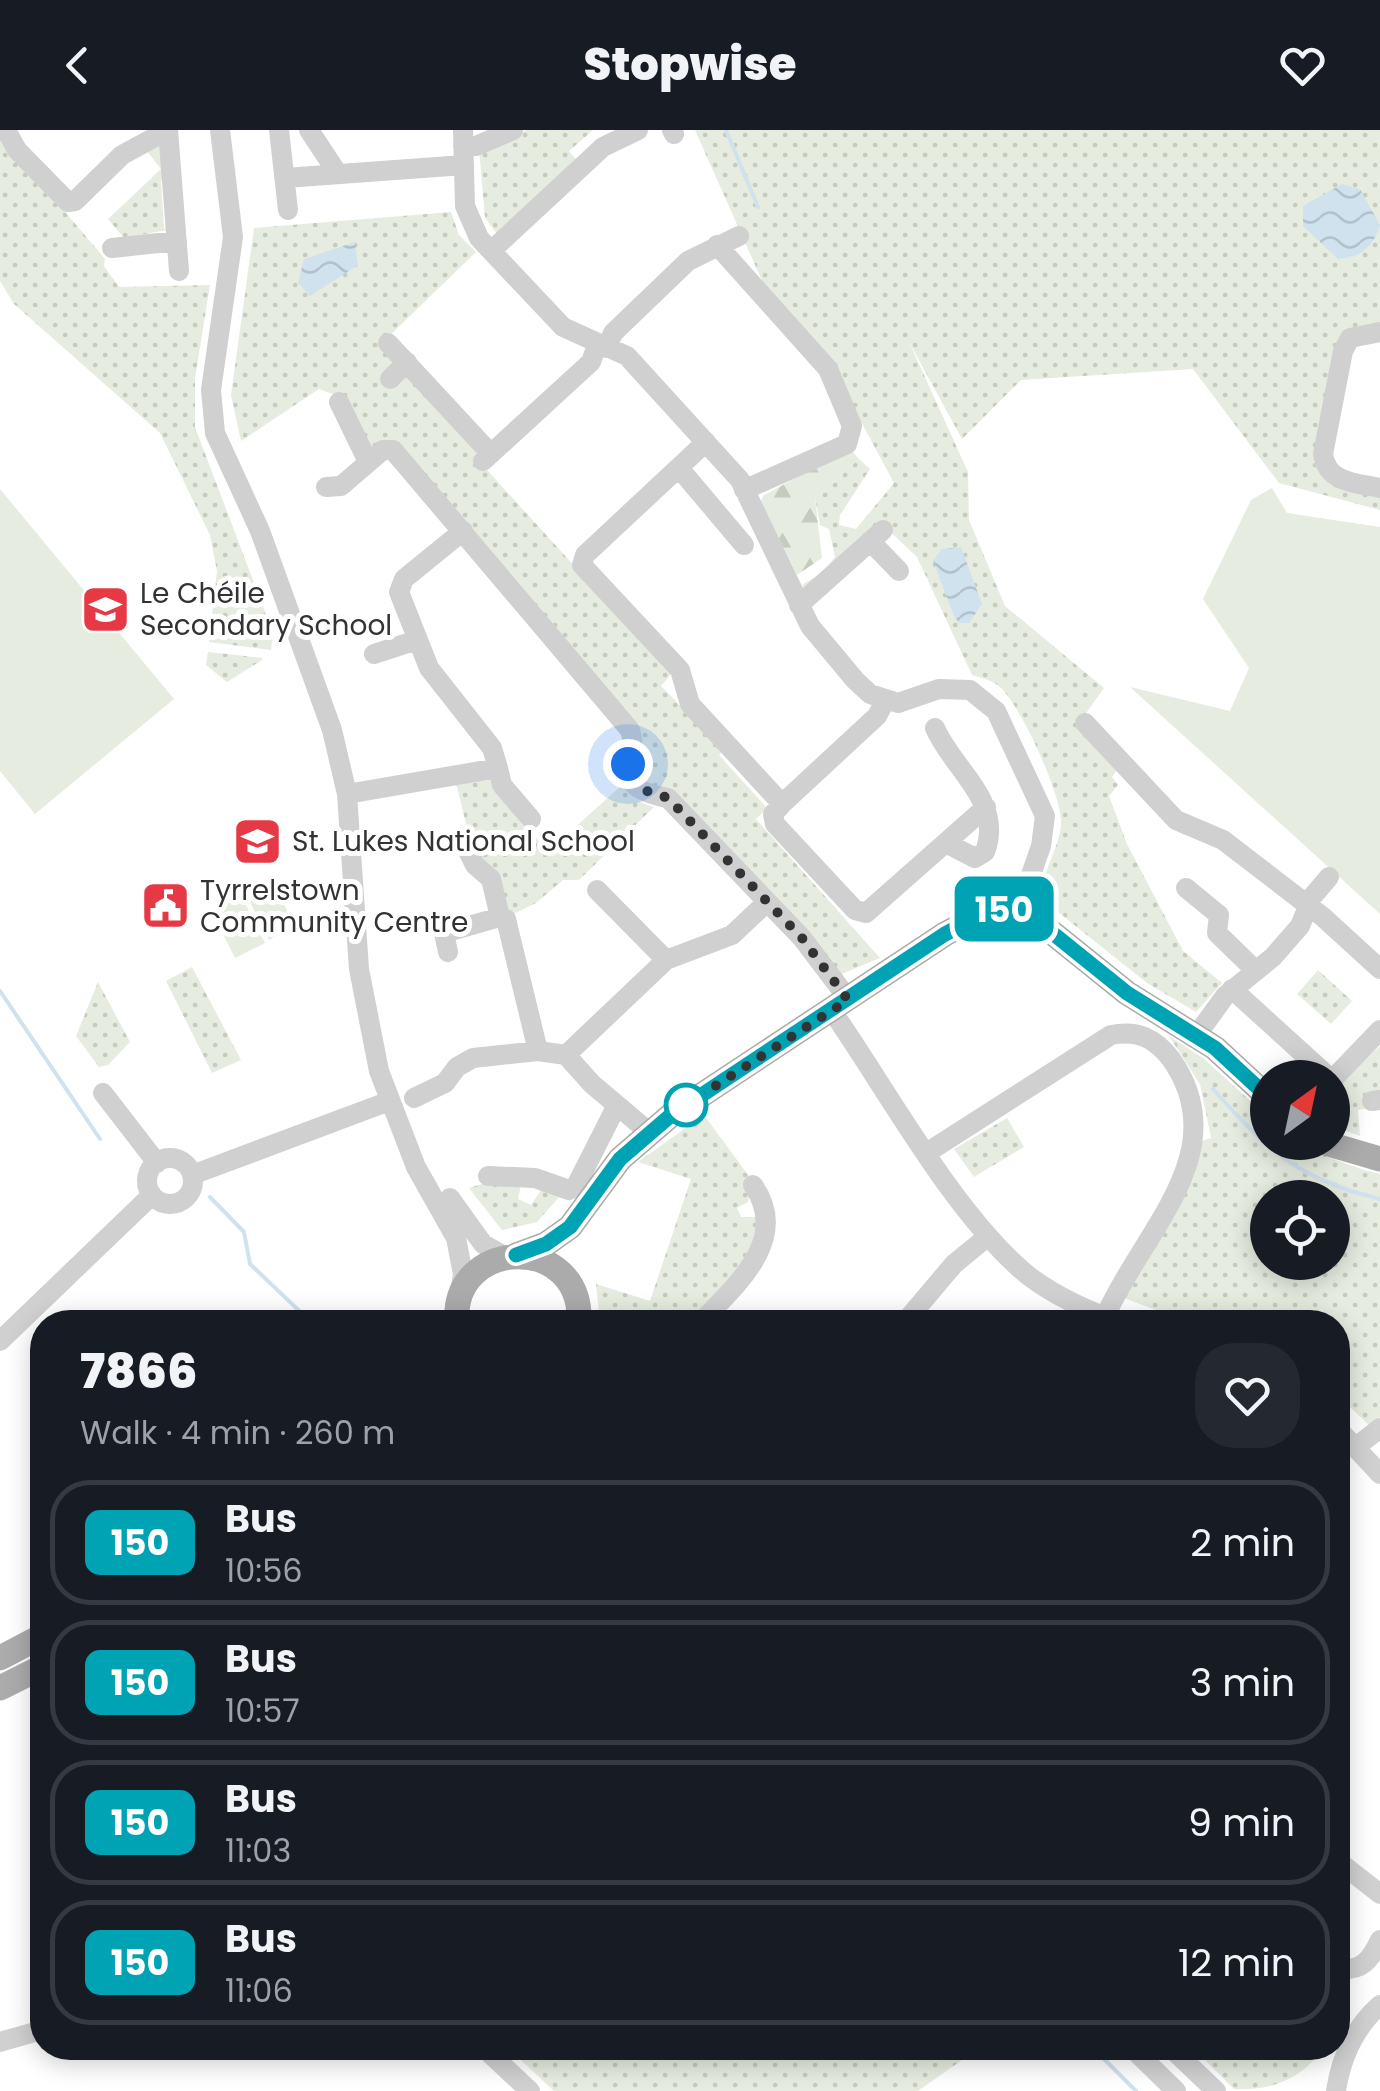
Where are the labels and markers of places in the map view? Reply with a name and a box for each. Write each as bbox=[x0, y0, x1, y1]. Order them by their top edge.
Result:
place label: Le Chéile Secondary School bbox=[140, 574, 392, 645]
school or university icon: Le Chéile Secondary School bbox=[79, 583, 131, 635]
school or university icon: St. Lukes National School bbox=[231, 815, 283, 867]
place label: St. Lukes National School bbox=[292, 822, 635, 861]
place label: Tyrrelstown Community Centre bbox=[200, 871, 468, 942]
public building icon: Tyrrelstown Community Centre bbox=[139, 880, 191, 932]
unlabelled marker bbox=[665, 1084, 707, 1126]

